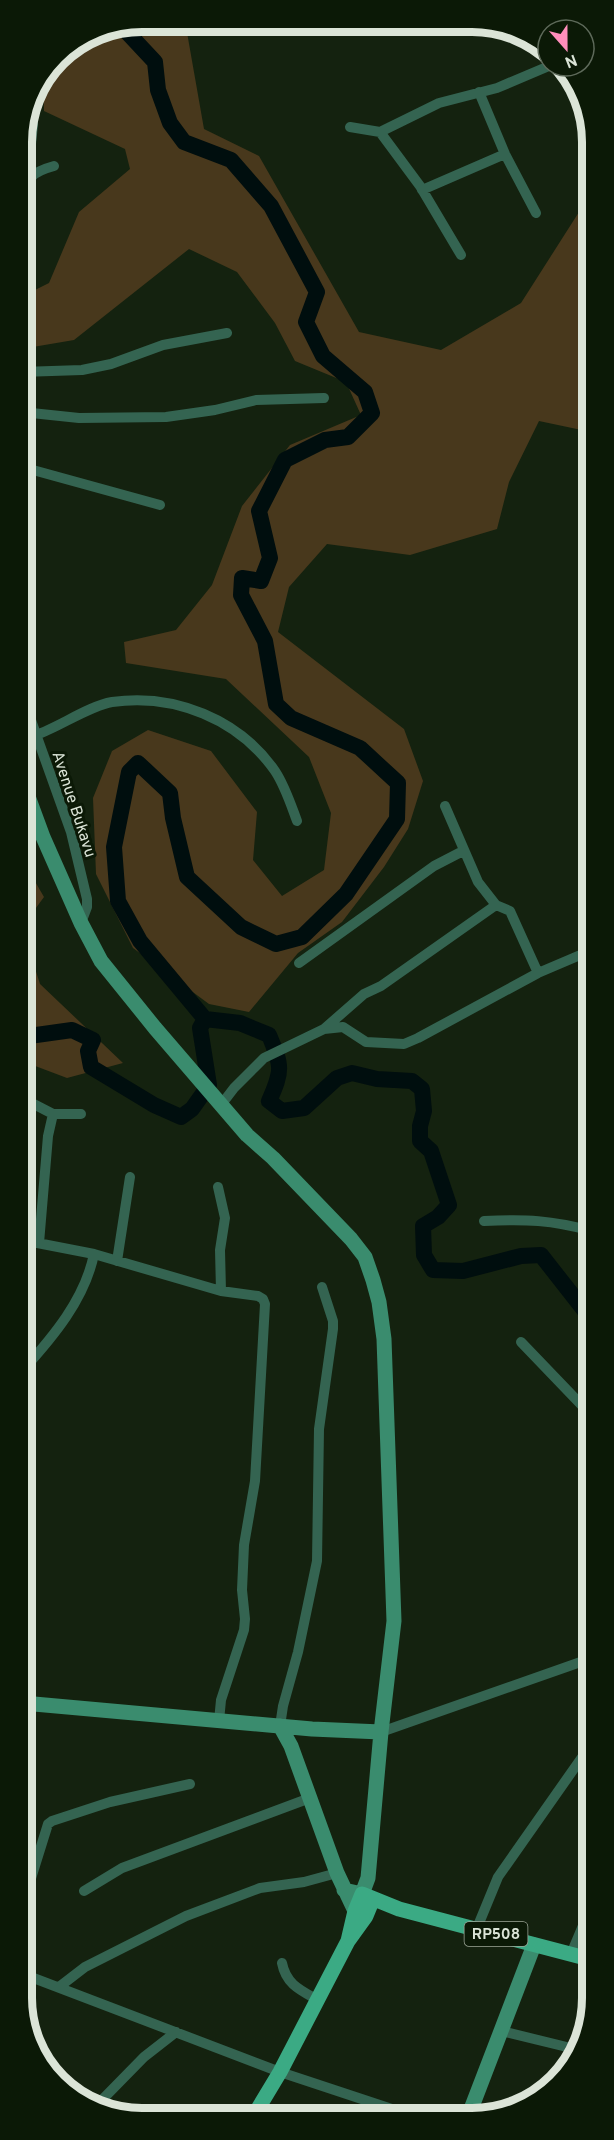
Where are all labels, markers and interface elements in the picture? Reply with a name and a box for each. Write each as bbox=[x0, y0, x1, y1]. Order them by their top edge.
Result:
north arrow bbox=[536, 18, 596, 78]
text: N bbox=[562, 49, 580, 72]
street label: Avenue Bukavu bbox=[47, 749, 100, 860]
road number: RP508 bbox=[464, 1922, 528, 1946]

